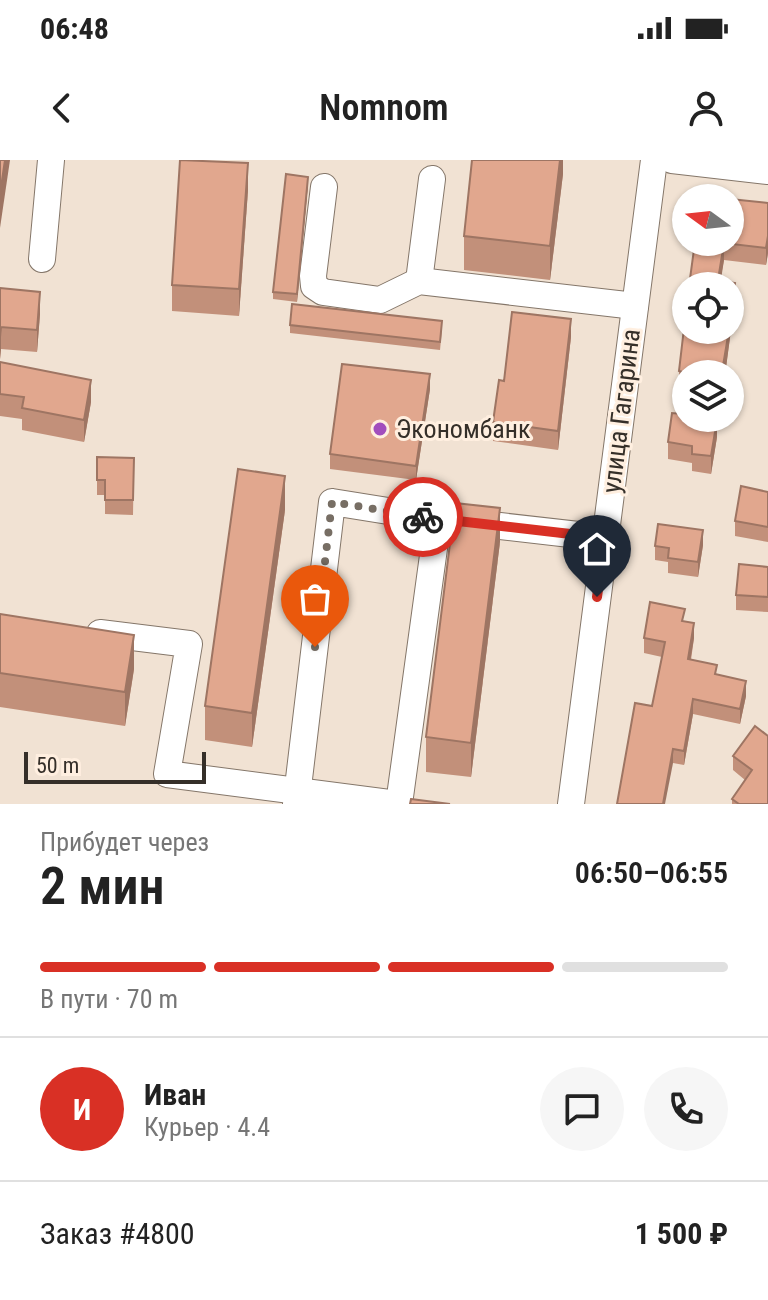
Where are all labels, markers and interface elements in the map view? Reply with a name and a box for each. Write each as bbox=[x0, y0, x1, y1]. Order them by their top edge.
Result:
text: 06:48 bbox=[40, 11, 109, 46]
icon: back bbox=[40, 86, 84, 130]
icon: person bbox=[684, 86, 728, 130]
text: Nomnom bbox=[319, 87, 449, 129]
north arrow bbox=[672, 184, 744, 256]
map controls bbox=[672, 184, 744, 432]
button: locate bbox=[672, 272, 744, 344]
street label: улица Гагарина bbox=[596, 327, 646, 495]
button: layers bbox=[672, 360, 744, 432]
place label: Экономбанк bbox=[396, 414, 531, 444]
marker: Экономбанк bbox=[371, 420, 389, 438]
courier bbox=[383, 477, 463, 557]
icon: bike bbox=[401, 495, 445, 539]
pin bbox=[563, 515, 631, 597]
icon: home bbox=[575, 527, 619, 571]
pin bbox=[281, 565, 349, 647]
icon: bag bbox=[293, 577, 337, 621]
scale bar bbox=[24, 748, 206, 784]
text: 50 m bbox=[36, 753, 79, 778]
text: Прибудет через bbox=[40, 827, 209, 857]
text: 06:50–06:55 bbox=[575, 855, 728, 890]
text: 2 мин bbox=[40, 856, 165, 917]
text: В пути · 70 m bbox=[40, 984, 178, 1014]
button: chat bbox=[540, 1067, 624, 1151]
button: phone bbox=[644, 1067, 728, 1151]
text: Иван bbox=[144, 1077, 206, 1112]
text: И bbox=[73, 1092, 91, 1127]
text: Курьер · 4.4 bbox=[144, 1112, 270, 1142]
text: Заказ #4800 bbox=[40, 1216, 195, 1251]
text: 1 500 ₽ bbox=[635, 1216, 728, 1251]

